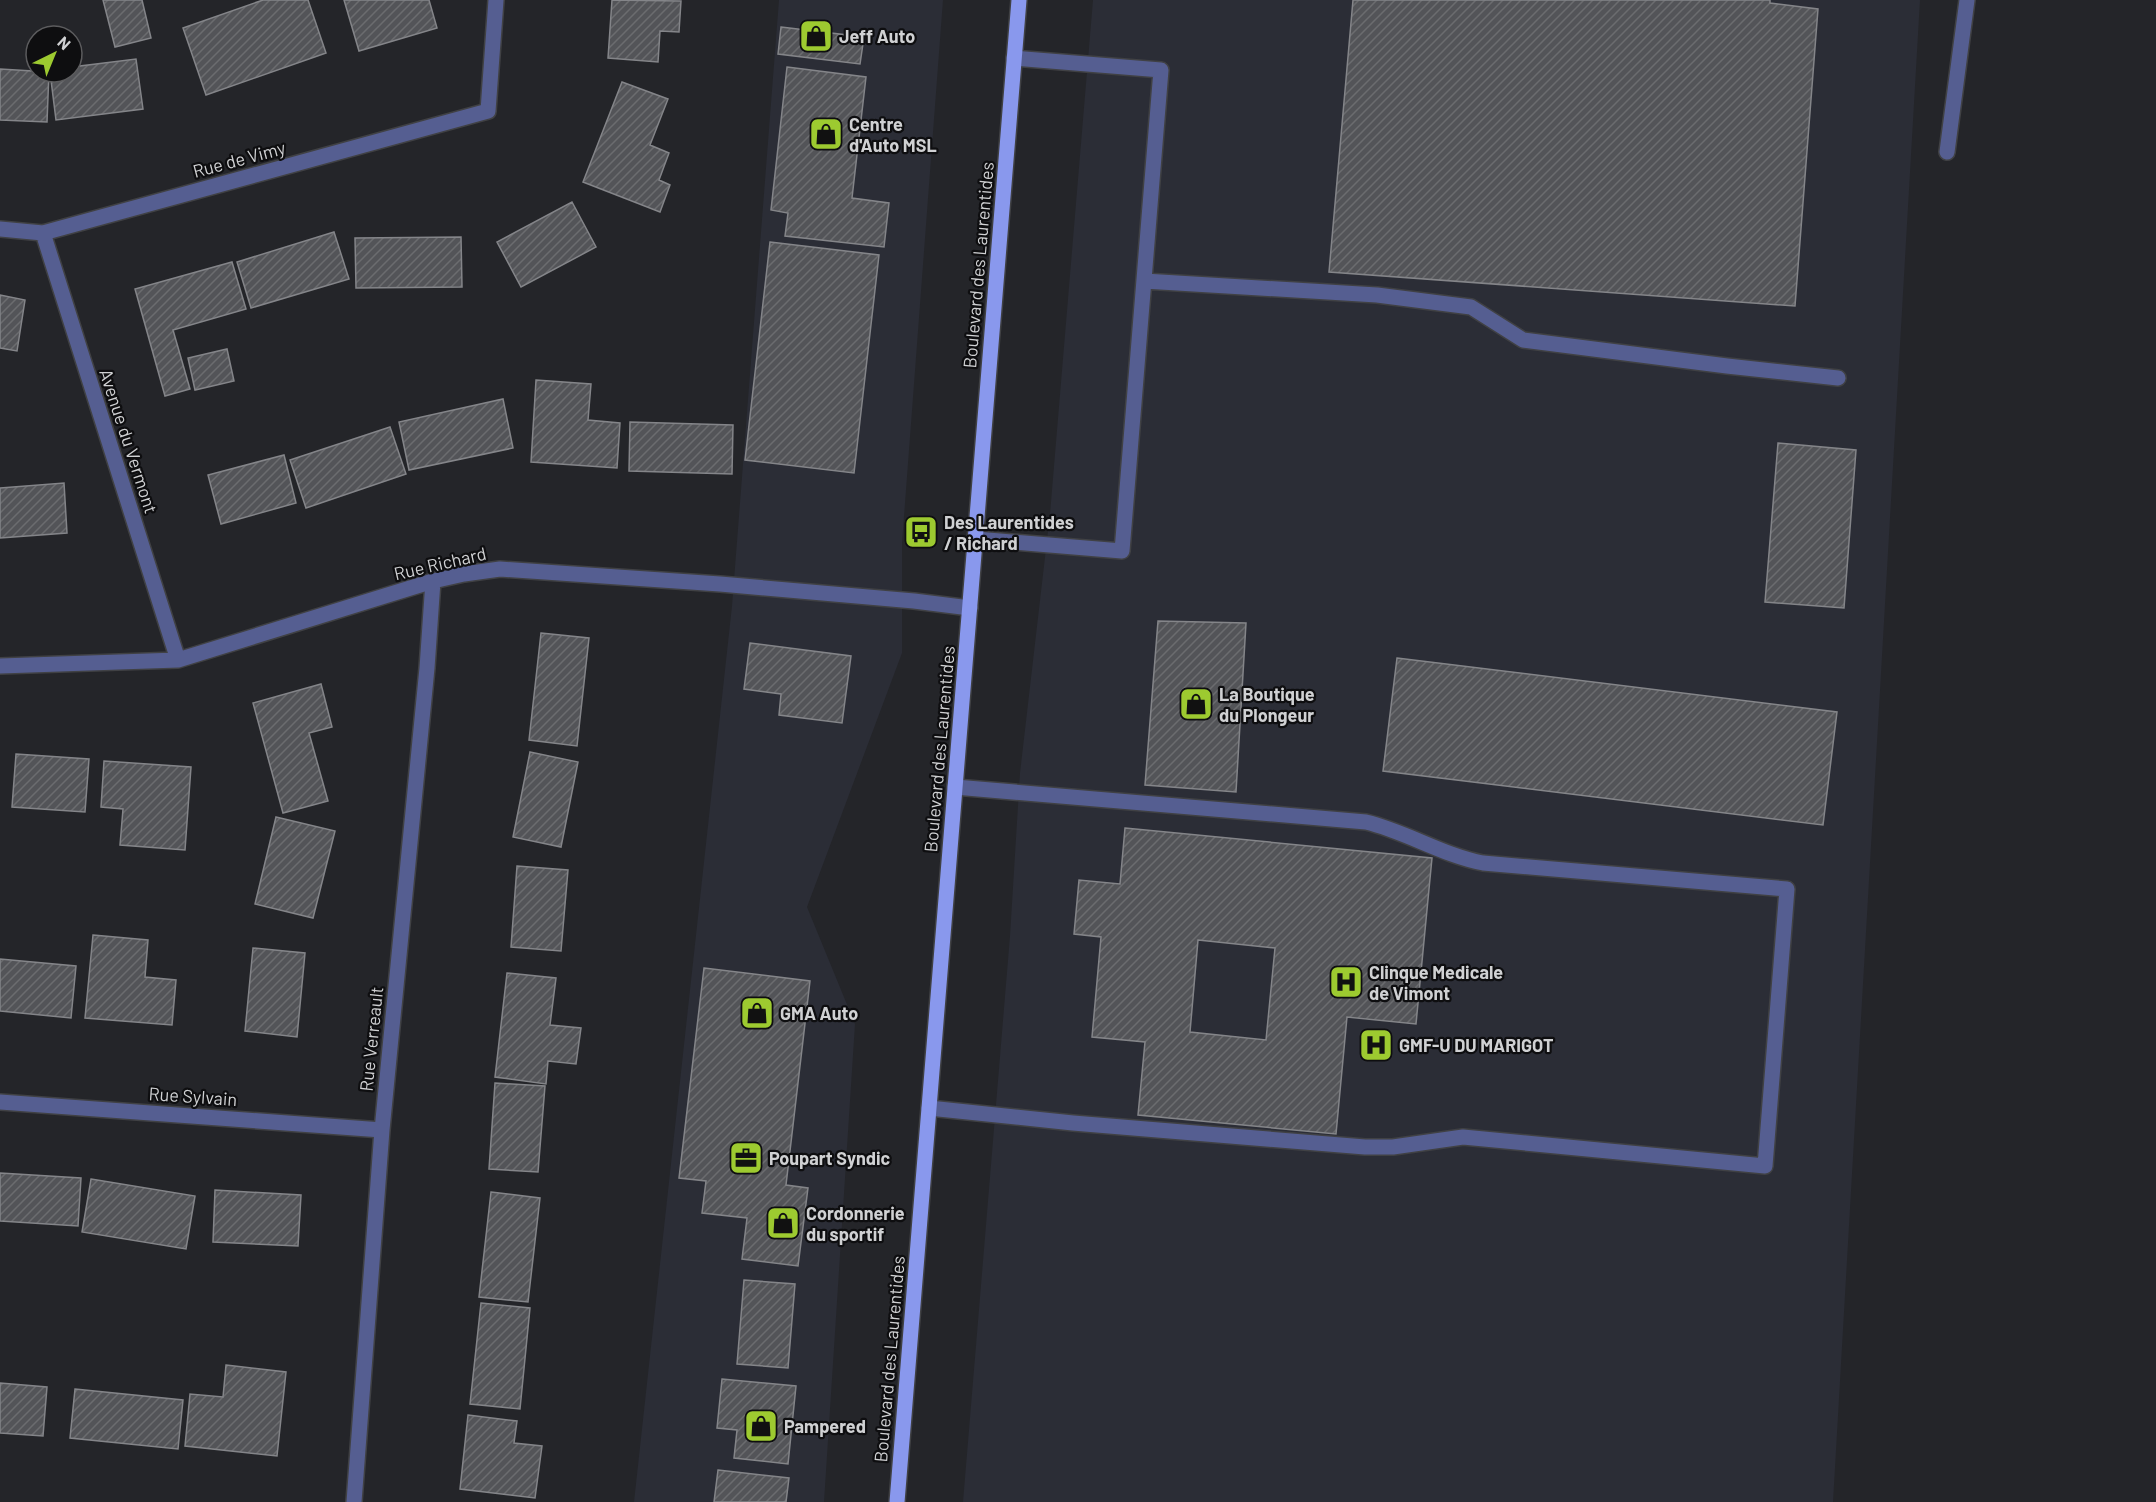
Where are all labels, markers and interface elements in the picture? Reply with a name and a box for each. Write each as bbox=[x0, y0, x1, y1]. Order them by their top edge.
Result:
shop icon: Jeff Auto bbox=[798, 18, 834, 54]
north arrow bbox=[24, 24, 84, 84]
place label: Jeff Auto bbox=[839, 25, 915, 47]
text: N bbox=[54, 32, 75, 53]
place label: Centre d'Auto MSL bbox=[849, 113, 937, 156]
shop icon: Centre d'Auto MSL bbox=[808, 116, 844, 152]
street label: Rue de Vimy bbox=[190, 136, 288, 182]
street label: Boulevard des Laurentides bbox=[958, 161, 998, 369]
street label: Avenue du Vermont bbox=[95, 366, 163, 516]
place label: Des Laurentides / Richard bbox=[944, 511, 1074, 554]
bus stop icon: Des Laurentides / Richard bbox=[903, 514, 939, 550]
street label: Rue Richard bbox=[392, 542, 488, 584]
street label: Boulevard des Laurentides bbox=[919, 645, 959, 853]
place label: La Boutique du Plongeur bbox=[1219, 683, 1315, 726]
shop icon: La Boutique du Plongeur bbox=[1178, 686, 1214, 722]
place label: Clinque Medicale de Vimont bbox=[1369, 961, 1503, 1004]
hospital icon: Clinque Medicale de Vimont bbox=[1328, 964, 1364, 1000]
street label: Rue Verreault bbox=[355, 986, 387, 1092]
shop icon: GMA Auto bbox=[739, 995, 775, 1031]
place label: GMA Auto bbox=[780, 1002, 858, 1024]
hospital icon: GMF-U DU MARIGOT bbox=[1358, 1027, 1394, 1063]
place label: GMF-U DU MARIGOT bbox=[1399, 1034, 1554, 1056]
street label: Rue Sylvain bbox=[148, 1082, 238, 1110]
office icon: Poupart Syndic bbox=[728, 1140, 764, 1176]
place label: Poupart Syndic bbox=[769, 1147, 891, 1169]
place label: Cordonnerie du sportif bbox=[806, 1202, 905, 1245]
shop icon: Cordonnerie du sportif bbox=[765, 1205, 801, 1241]
street label: Boulevard des Laurentides bbox=[869, 1255, 909, 1463]
shop icon: Pampered bbox=[743, 1408, 779, 1444]
place label: Pampered bbox=[784, 1415, 866, 1437]

